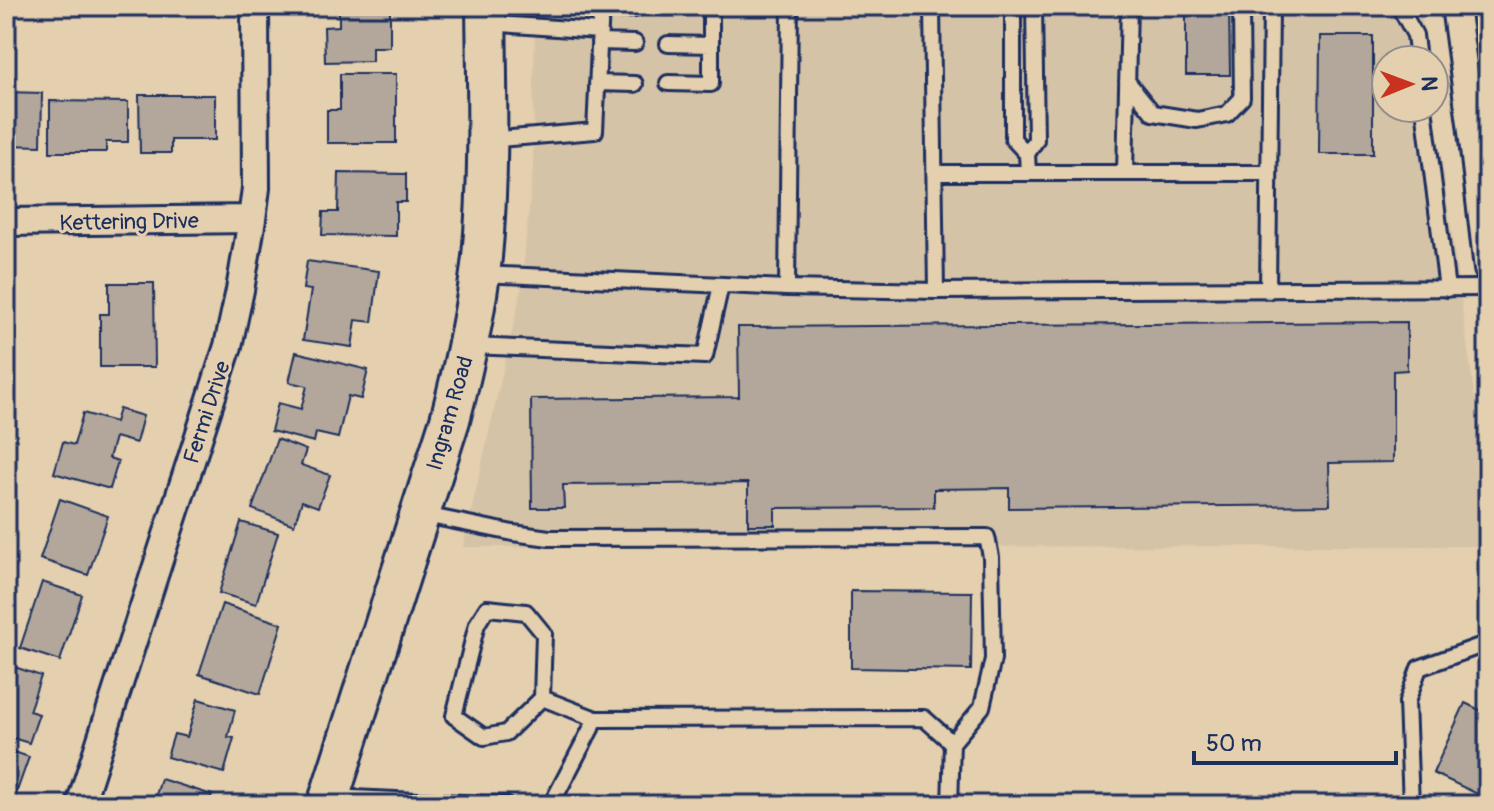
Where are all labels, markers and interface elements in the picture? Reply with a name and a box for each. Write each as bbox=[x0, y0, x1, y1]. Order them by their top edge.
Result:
north arrow bbox=[1370, 44, 1450, 124]
text: N bbox=[1415, 76, 1443, 91]
street label: Kettering Drive bbox=[59, 207, 199, 237]
street label: Ingram Road bbox=[420, 353, 480, 474]
street label: Fermi Drive bbox=[177, 357, 237, 467]
scale bar bbox=[1194, 715, 1396, 765]
text: 50 m bbox=[1206, 729, 1262, 758]

